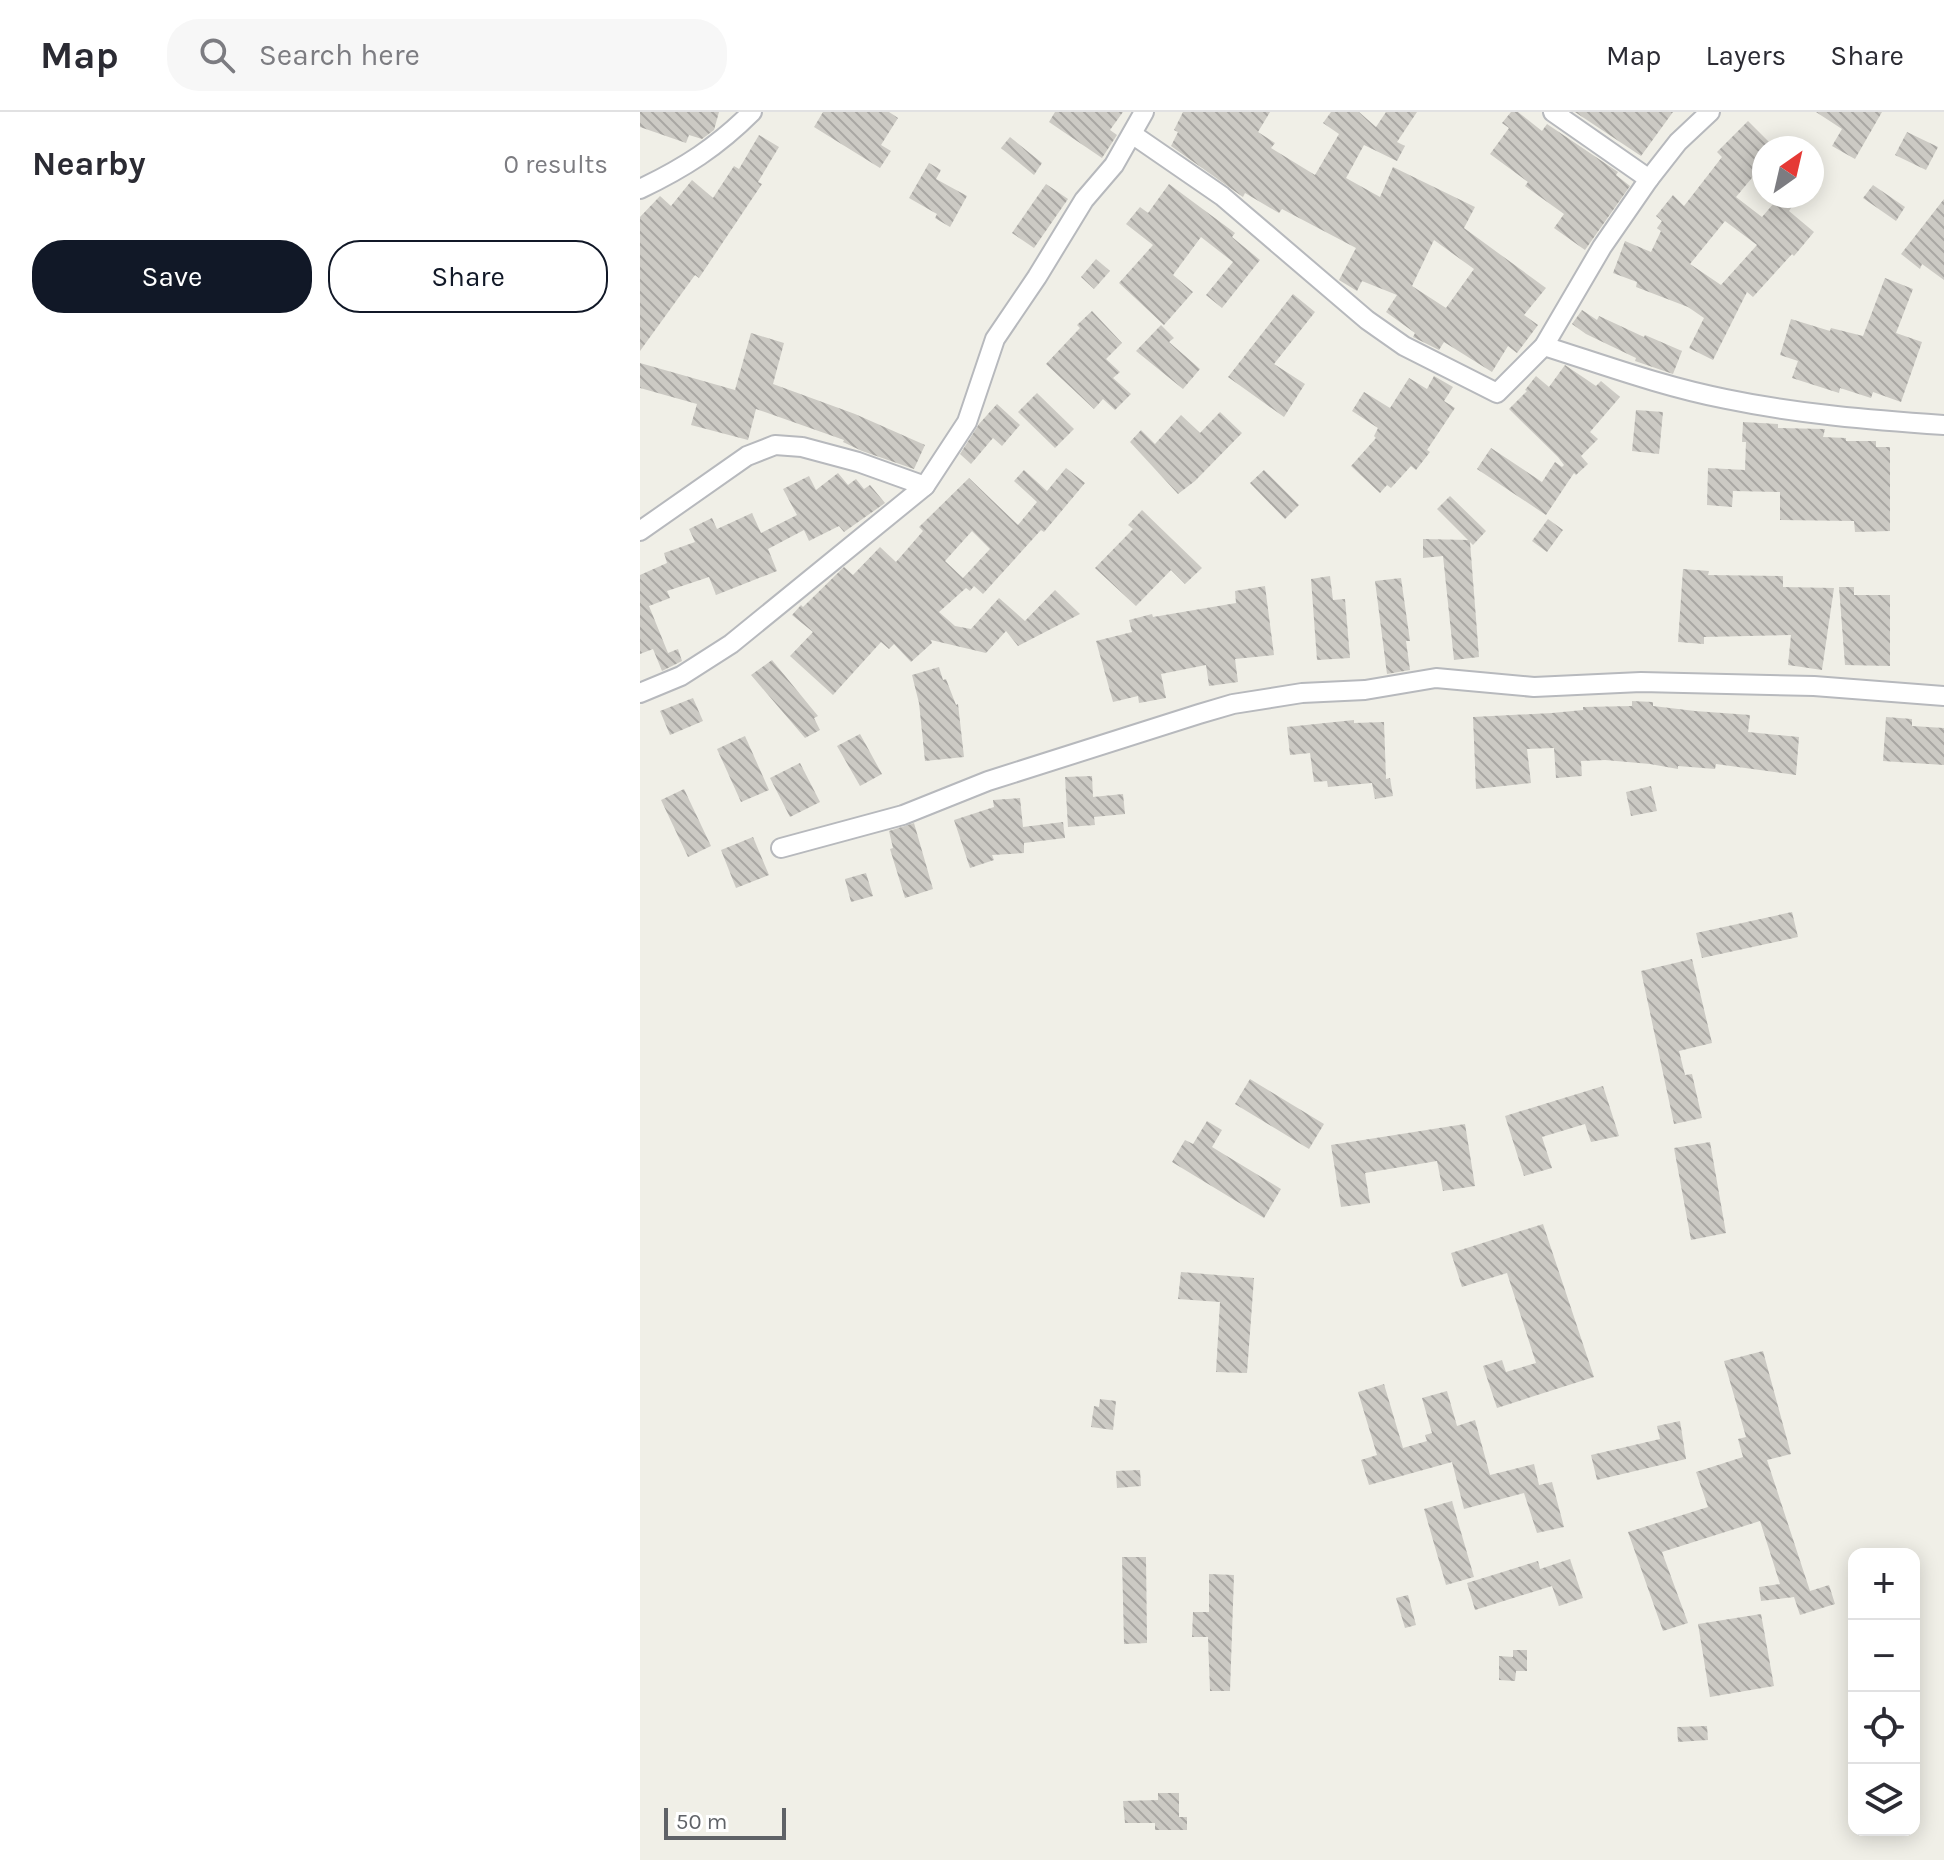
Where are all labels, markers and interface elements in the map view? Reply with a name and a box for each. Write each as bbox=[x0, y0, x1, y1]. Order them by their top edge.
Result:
search box bbox=[167, 19, 727, 91]
text: Map bbox=[40, 33, 119, 78]
icon: search bbox=[195, 33, 239, 77]
text: Search here bbox=[259, 37, 420, 73]
text: Map bbox=[1606, 39, 1661, 72]
text: Layers bbox=[1705, 39, 1786, 72]
text: Share bbox=[1830, 39, 1904, 72]
north arrow bbox=[1752, 136, 1824, 208]
text: Nearby bbox=[32, 144, 146, 184]
text: 0 results bbox=[504, 149, 608, 180]
button: Save bbox=[32, 240, 312, 313]
button: Share bbox=[328, 240, 608, 313]
map controls bbox=[1848, 1548, 1920, 1836]
button: + bbox=[1848, 1548, 1920, 1620]
button: − bbox=[1848, 1620, 1920, 1692]
button: locate bbox=[1848, 1692, 1920, 1764]
button: layers bbox=[1848, 1764, 1920, 1836]
scale bar bbox=[664, 1804, 786, 1840]
text: 50 m bbox=[676, 1809, 727, 1835]

